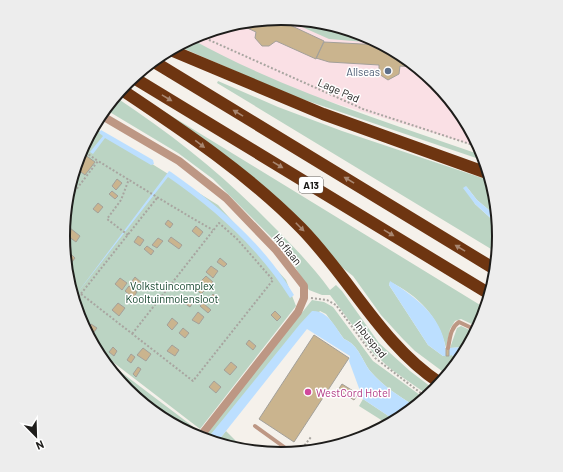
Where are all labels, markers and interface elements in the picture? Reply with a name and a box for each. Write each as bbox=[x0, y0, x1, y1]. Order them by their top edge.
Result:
place label: Allseas bbox=[346, 65, 380, 78]
marker: Allseas bbox=[383, 66, 393, 76]
street label: Lage Pad bbox=[316, 75, 362, 105]
one-way arrow bbox=[161, 94, 173, 101]
one-way arrow bbox=[233, 109, 243, 117]
one-way arrow bbox=[195, 139, 206, 148]
one-way arrow bbox=[272, 162, 284, 169]
road number: A13 bbox=[299, 177, 323, 193]
one-way arrow bbox=[343, 177, 355, 184]
one-way arrow bbox=[295, 222, 305, 232]
one-way arrow bbox=[383, 229, 395, 236]
street label: Hoflaan bbox=[271, 231, 305, 267]
one-way arrow bbox=[455, 244, 465, 252]
park label: Volkstuincomplex Kooltuinmolensloot bbox=[126, 279, 218, 305]
street label: Inbuspad bbox=[352, 318, 390, 360]
place label: WestCord Hotel bbox=[316, 386, 390, 399]
marker: WestCord Hotel bbox=[303, 387, 313, 397]
north arrow bbox=[16, 416, 56, 456]
text: N bbox=[34, 438, 46, 453]

